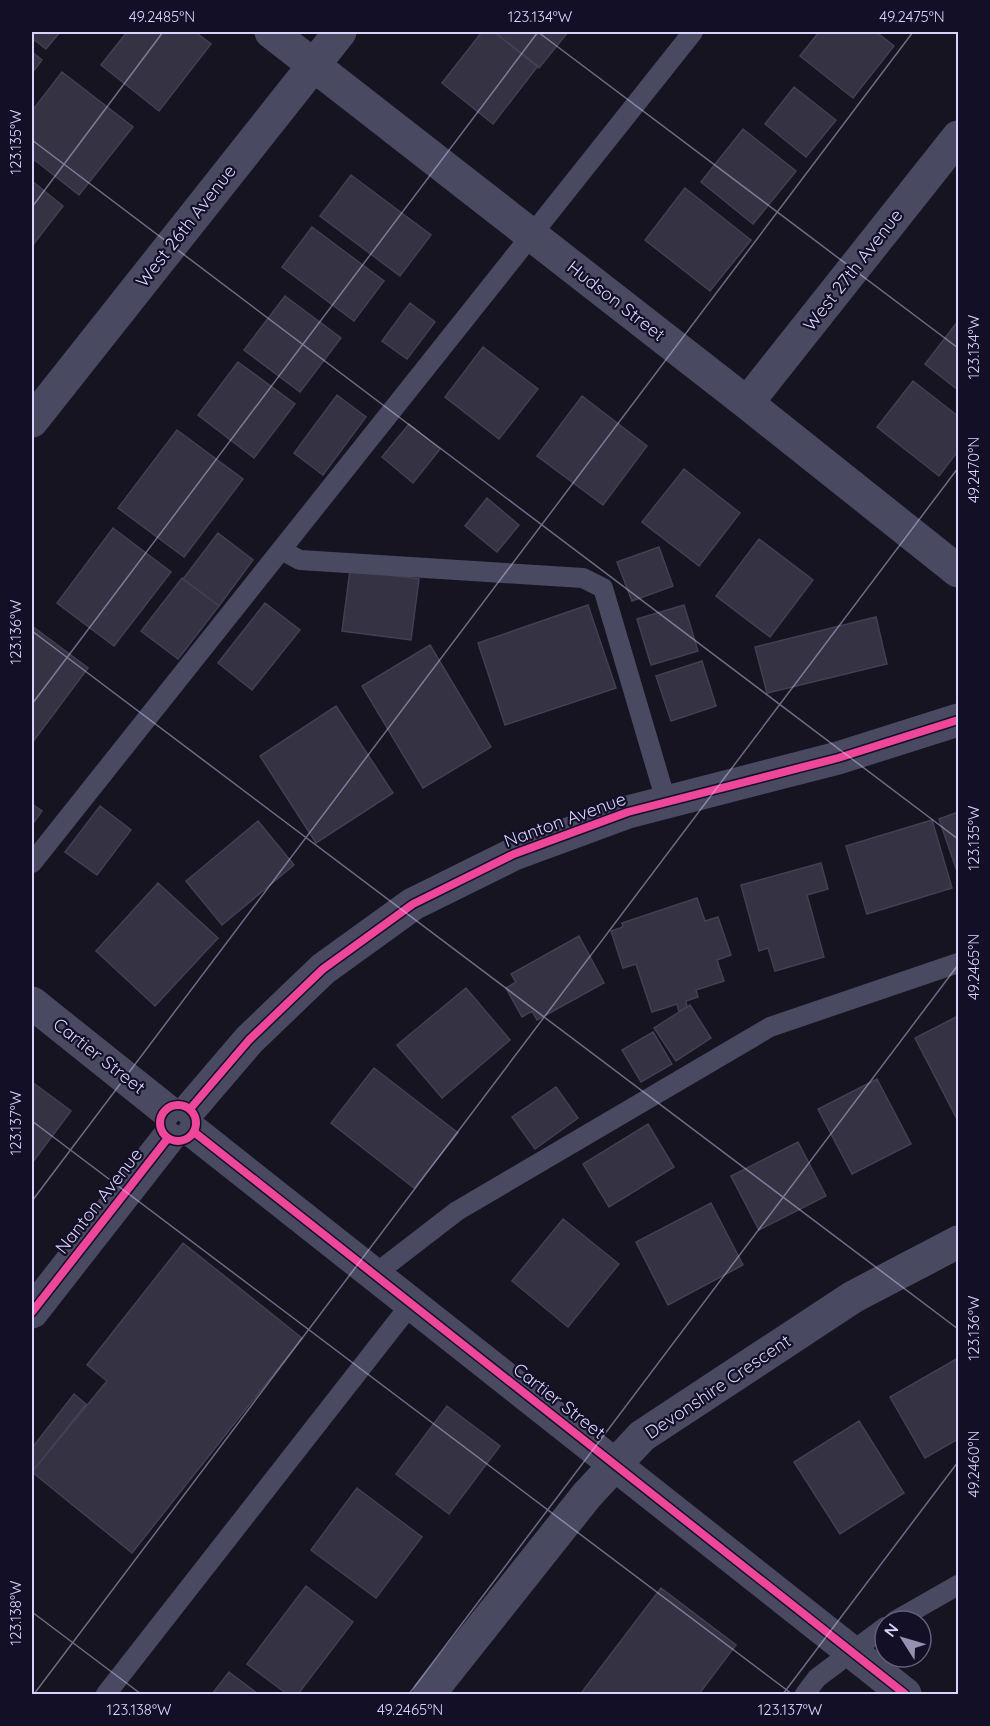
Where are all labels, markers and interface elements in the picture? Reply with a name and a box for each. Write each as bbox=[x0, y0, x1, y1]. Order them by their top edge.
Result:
text: 49.2485°N bbox=[129, 7, 195, 26]
text: 123.134°W bbox=[508, 7, 573, 26]
text: 49.2475°N bbox=[879, 7, 945, 26]
text: 123.135°W bbox=[6, 109, 25, 174]
street label: West 26th Avenue bbox=[131, 160, 241, 292]
street label: West 27th Avenue bbox=[798, 204, 907, 335]
street label: Hudson Street bbox=[563, 255, 670, 346]
text: 123.134°W bbox=[964, 314, 983, 379]
text: 49.2470°N bbox=[964, 437, 983, 503]
text: 123.136°W bbox=[6, 599, 25, 664]
street label: Nanton Avenue bbox=[501, 787, 629, 852]
text: 123.135°W bbox=[964, 805, 983, 870]
text: 49.2465°N bbox=[964, 934, 983, 1000]
street label: Cartier Street bbox=[49, 1012, 150, 1099]
text: 123.137°W bbox=[6, 1090, 25, 1155]
street label: Nanton Avenue bbox=[50, 1143, 147, 1258]
text: 123.136°W bbox=[964, 1295, 983, 1360]
street label: Devonshire Crescent bbox=[640, 1329, 795, 1444]
street label: Cartier Street bbox=[509, 1357, 610, 1444]
text: 49.2460°N bbox=[964, 1431, 983, 1497]
text: 123.138°W bbox=[6, 1580, 25, 1645]
north arrow bbox=[873, 1609, 933, 1669]
text: N bbox=[879, 1619, 903, 1641]
text: 123.138°W bbox=[107, 1700, 172, 1719]
text: 49.2465°N bbox=[377, 1700, 443, 1719]
text: 123.137°W bbox=[758, 1700, 823, 1719]

